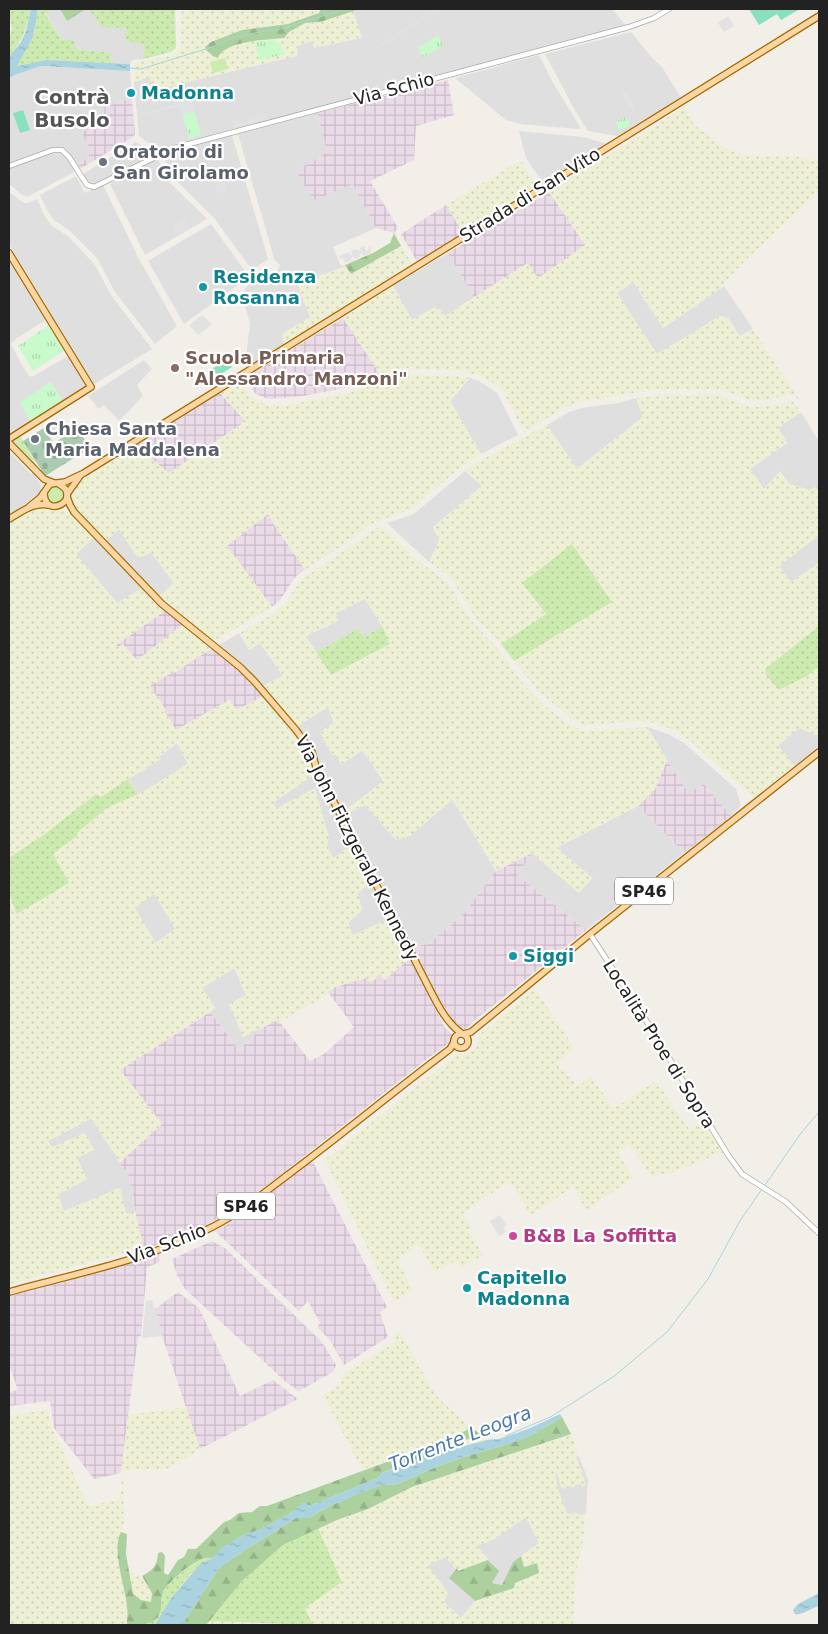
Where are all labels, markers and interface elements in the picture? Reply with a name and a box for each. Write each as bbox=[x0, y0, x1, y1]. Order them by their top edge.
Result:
street label: Via Schio bbox=[351, 68, 436, 109]
place label: Madonna bbox=[141, 82, 234, 103]
district label: Contrà Busolo bbox=[34, 85, 110, 132]
marker: Madonna bbox=[125, 87, 137, 99]
place label: Oratorio di San Girolamo bbox=[113, 141, 249, 183]
street label: Strada di San Vito bbox=[456, 143, 604, 246]
marker: Oratorio di San Girolamo bbox=[97, 156, 109, 168]
place label: Residenza Rosanna bbox=[213, 266, 316, 308]
marker: Residenza Rosanna bbox=[197, 281, 209, 293]
place label: Scuola Primaria "Alessandro Manzoni" bbox=[185, 347, 408, 389]
marker: Scuola Primaria "Alessandro Manzoni" bbox=[169, 362, 181, 374]
place label: Chiesa Santa Maria Maddalena bbox=[45, 418, 220, 460]
marker: Chiesa Santa Maria Maddalena bbox=[29, 433, 41, 445]
street label: Via John Fitzgerald Kennedy bbox=[291, 732, 424, 964]
road number: SP46 bbox=[615, 878, 673, 904]
place label: Siggi bbox=[523, 945, 574, 966]
marker: Siggi bbox=[507, 950, 519, 962]
street label: Località Proe di Sopra bbox=[599, 955, 720, 1132]
road number: SP46 bbox=[217, 1192, 275, 1220]
street label: Via Schio bbox=[125, 1219, 209, 1268]
place label: B&B La Soffitta bbox=[523, 1225, 677, 1246]
marker: B&B La Soffitta bbox=[507, 1230, 519, 1242]
place label: Capitello Madonna bbox=[477, 1267, 570, 1309]
marker: Capitello Madonna bbox=[461, 1282, 473, 1294]
water label: Torrente Leogra bbox=[386, 1401, 534, 1475]

